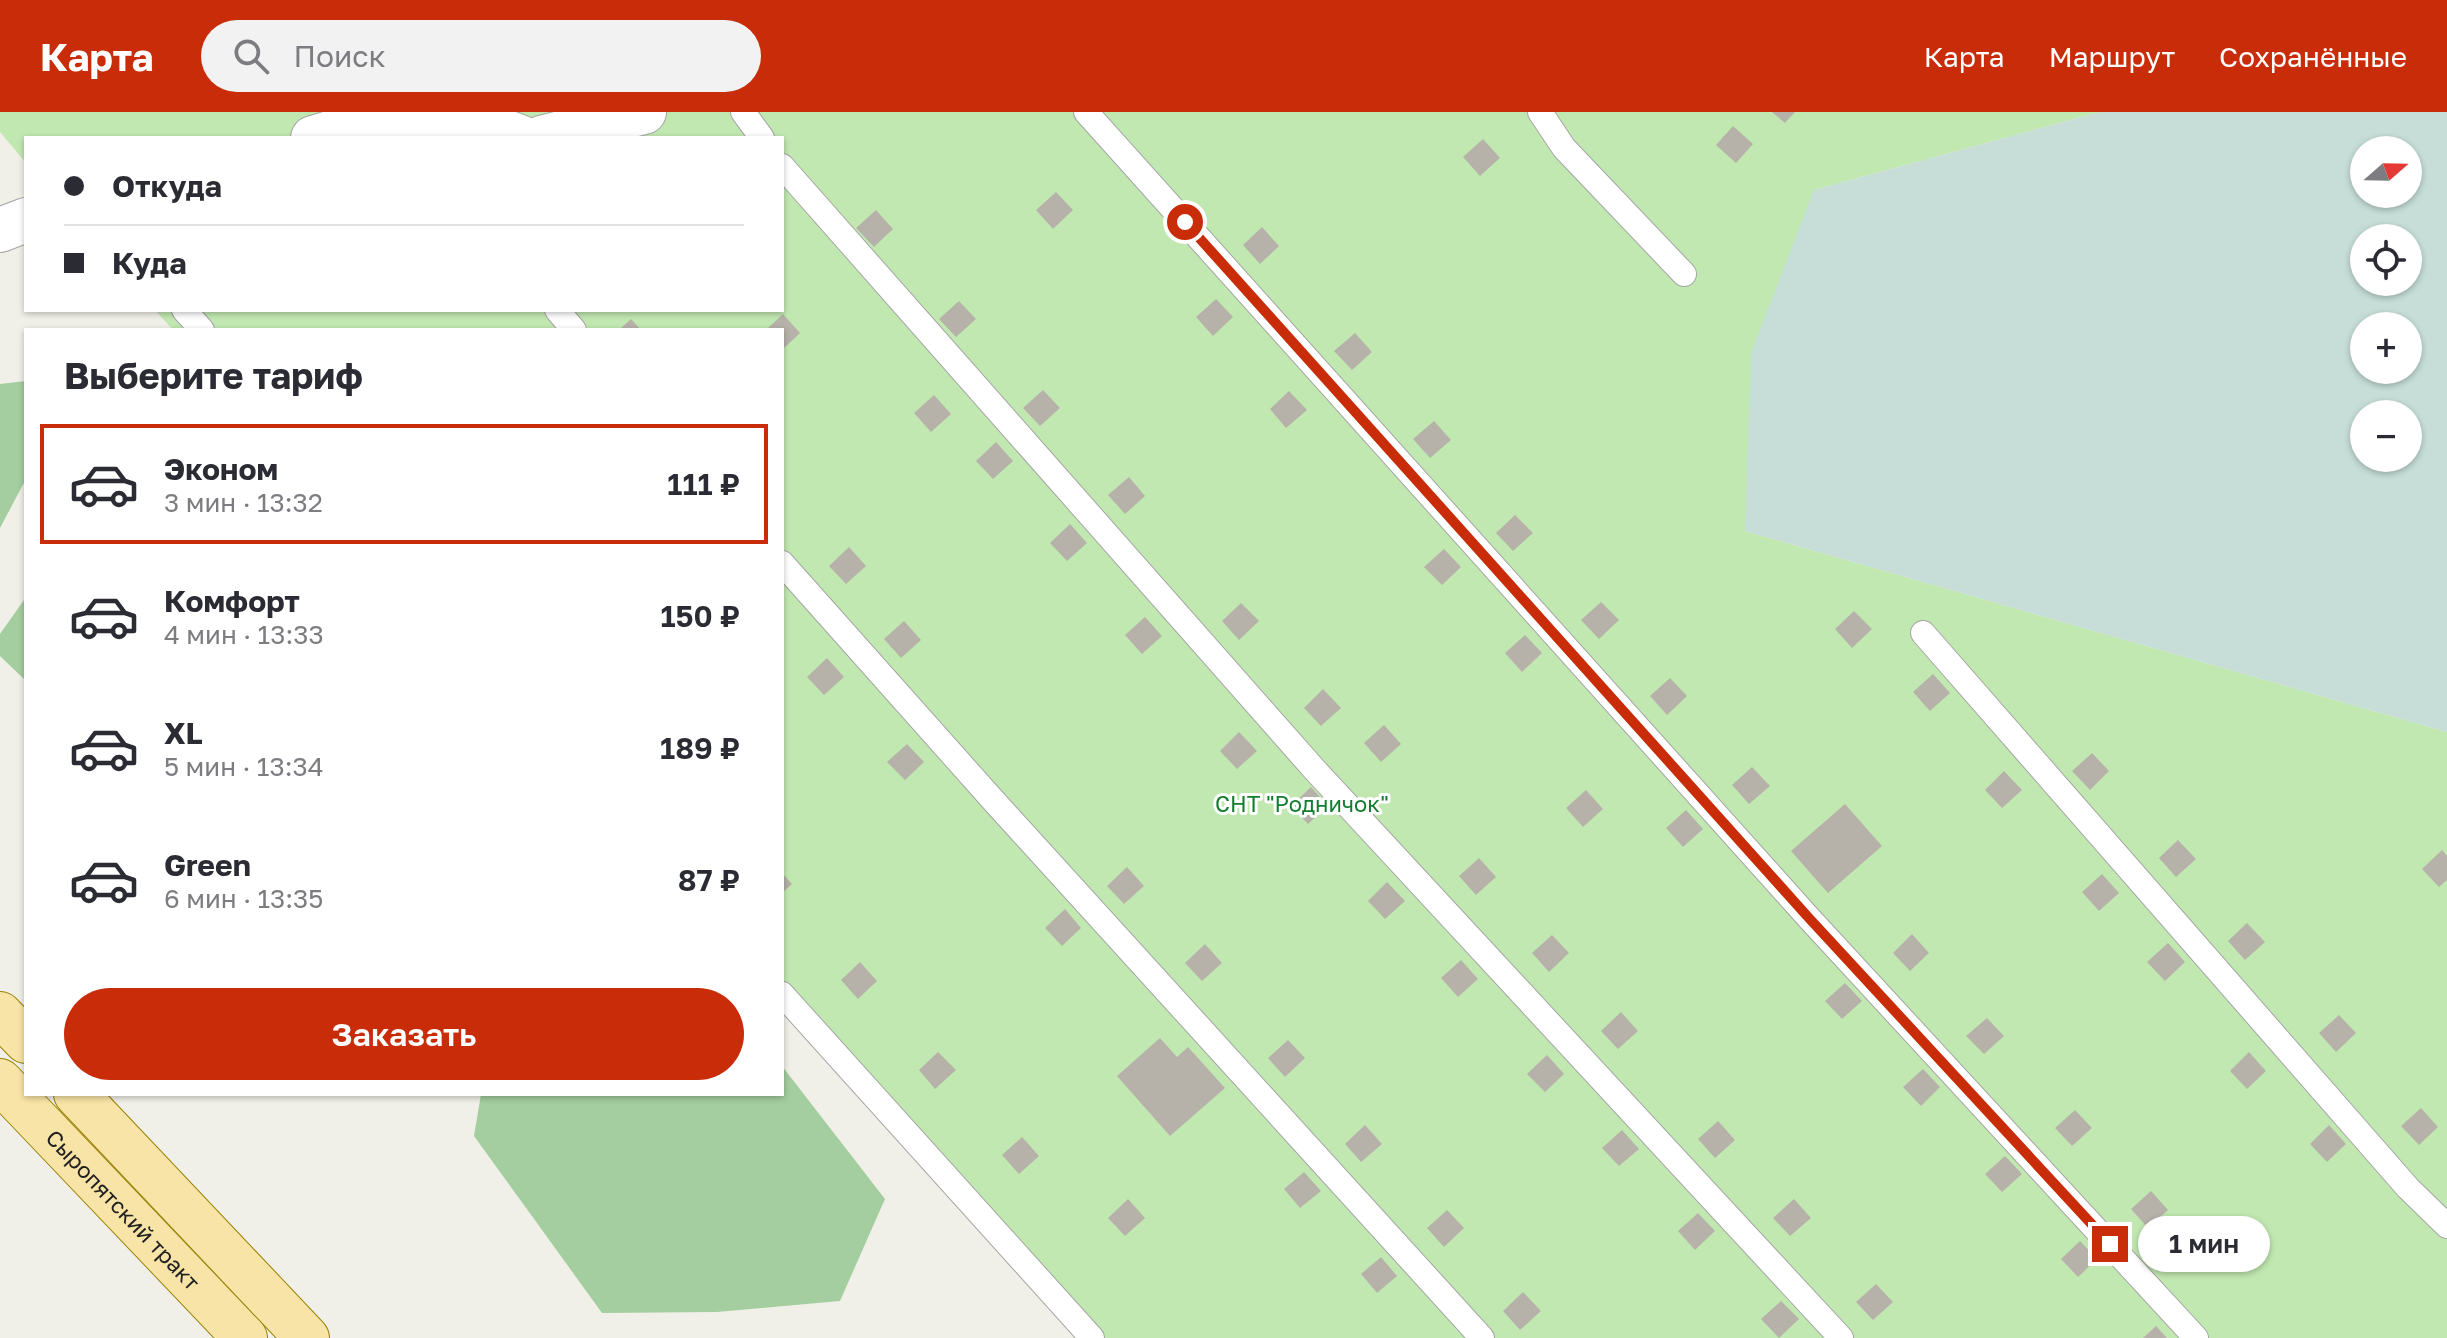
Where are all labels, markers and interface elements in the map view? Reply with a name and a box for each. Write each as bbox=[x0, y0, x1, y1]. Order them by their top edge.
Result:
search box bbox=[201, 20, 761, 92]
text: Карта bbox=[40, 34, 153, 79]
icon: search bbox=[229, 34, 273, 78]
text: Поиск bbox=[293, 38, 386, 74]
text: Карта bbox=[1924, 40, 2005, 73]
text: Маршрут bbox=[2049, 40, 2175, 73]
text: Сохранённые bbox=[2219, 40, 2407, 73]
north arrow bbox=[2350, 136, 2422, 208]
map controls bbox=[2350, 136, 2422, 472]
text: Откуда bbox=[112, 168, 222, 204]
route start bbox=[1167, 204, 1203, 240]
button: locate bbox=[2350, 224, 2422, 296]
text: Куда bbox=[112, 245, 187, 281]
button: + bbox=[2350, 312, 2422, 384]
text: Выберите тариф bbox=[64, 354, 363, 397]
button: − bbox=[2350, 400, 2422, 472]
icon: car bbox=[68, 448, 140, 520]
text: Эконом bbox=[164, 451, 278, 487]
text: 111 ₽ bbox=[667, 466, 740, 502]
text: 3 мин · 13:32 bbox=[164, 487, 323, 518]
icon: car bbox=[68, 580, 140, 652]
text: Комфорт bbox=[164, 583, 300, 619]
text: 150 ₽ bbox=[660, 598, 740, 634]
text: 4 мин · 13:33 bbox=[164, 619, 324, 650]
icon: car bbox=[68, 712, 140, 784]
text: XL bbox=[164, 715, 203, 751]
text: 189 ₽ bbox=[660, 730, 740, 766]
text: 5 мин · 13:34 bbox=[164, 751, 324, 782]
park label: СНТ "Родничок" bbox=[1215, 790, 1389, 817]
icon: car bbox=[68, 844, 140, 916]
text: Green bbox=[164, 847, 251, 883]
text: 87 ₽ bbox=[678, 862, 740, 898]
text: 6 мин · 13:35 bbox=[164, 883, 323, 914]
button: Заказать bbox=[64, 988, 744, 1080]
street label: Сыропятский тракт bbox=[41, 1124, 206, 1295]
callout: 1 мин bbox=[2138, 1216, 2270, 1272]
route end bbox=[2092, 1226, 2128, 1262]
text: 1 мин bbox=[2169, 1228, 2239, 1259]

